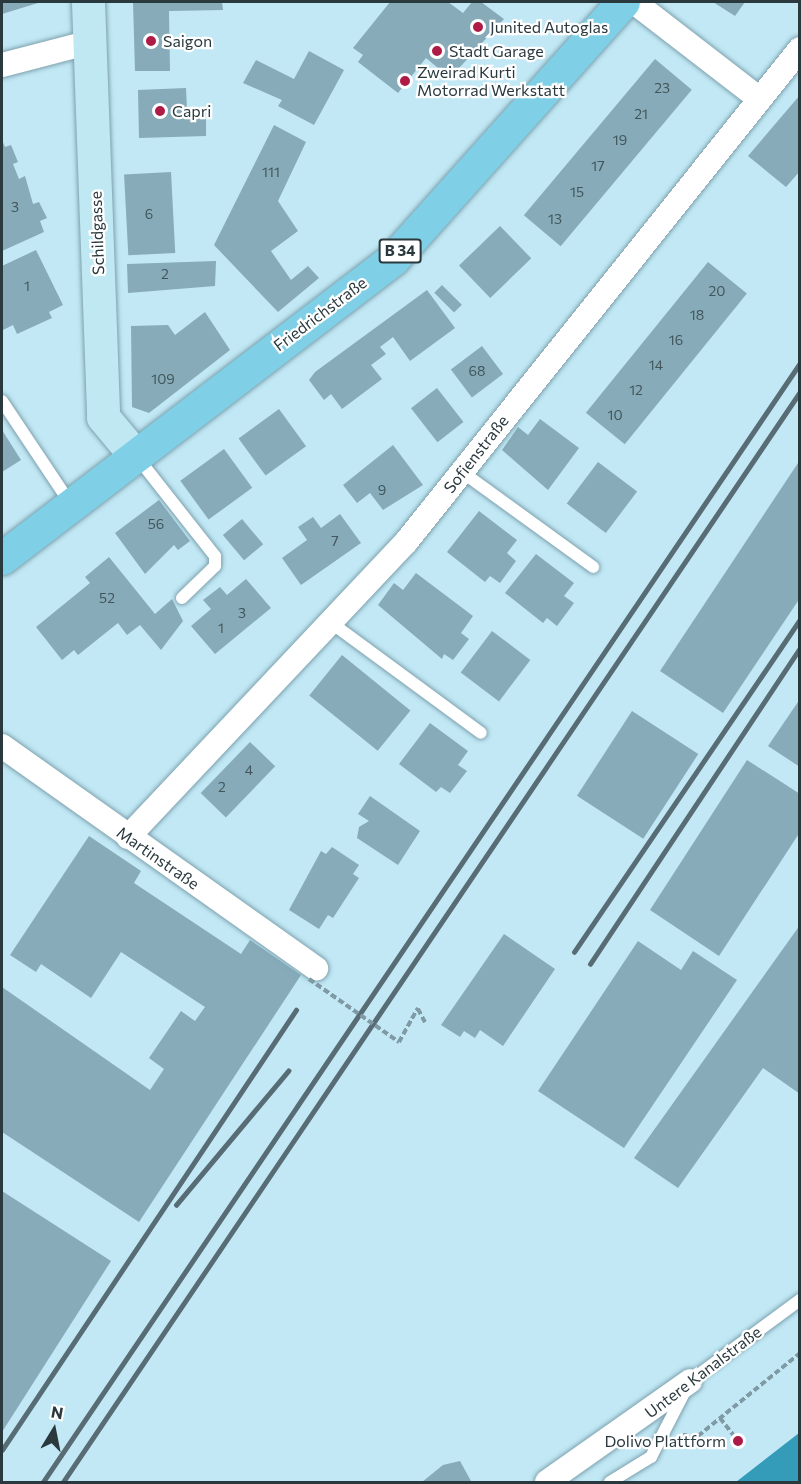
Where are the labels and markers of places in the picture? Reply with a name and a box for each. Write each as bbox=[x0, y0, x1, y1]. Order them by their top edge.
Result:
place label: Junited Autoglas bbox=[490, 17, 608, 37]
marker: Junited Autoglas bbox=[471, 20, 485, 34]
place label: Saigon bbox=[163, 31, 212, 51]
marker: Saigon bbox=[144, 34, 158, 48]
place label: Stadt Garage bbox=[449, 41, 544, 61]
marker: Stadt Garage bbox=[430, 44, 444, 58]
place label: Zweirad Kurti Motorrad Werkstatt bbox=[417, 62, 565, 100]
marker: Zweirad Kurti Motorrad Werkstatt bbox=[398, 74, 412, 88]
place label: Capri bbox=[172, 101, 211, 121]
marker: Capri bbox=[153, 104, 167, 118]
place label: Dolivo Plattform bbox=[605, 1431, 726, 1451]
marker: Dolivo Plattform bbox=[731, 1434, 745, 1448]

